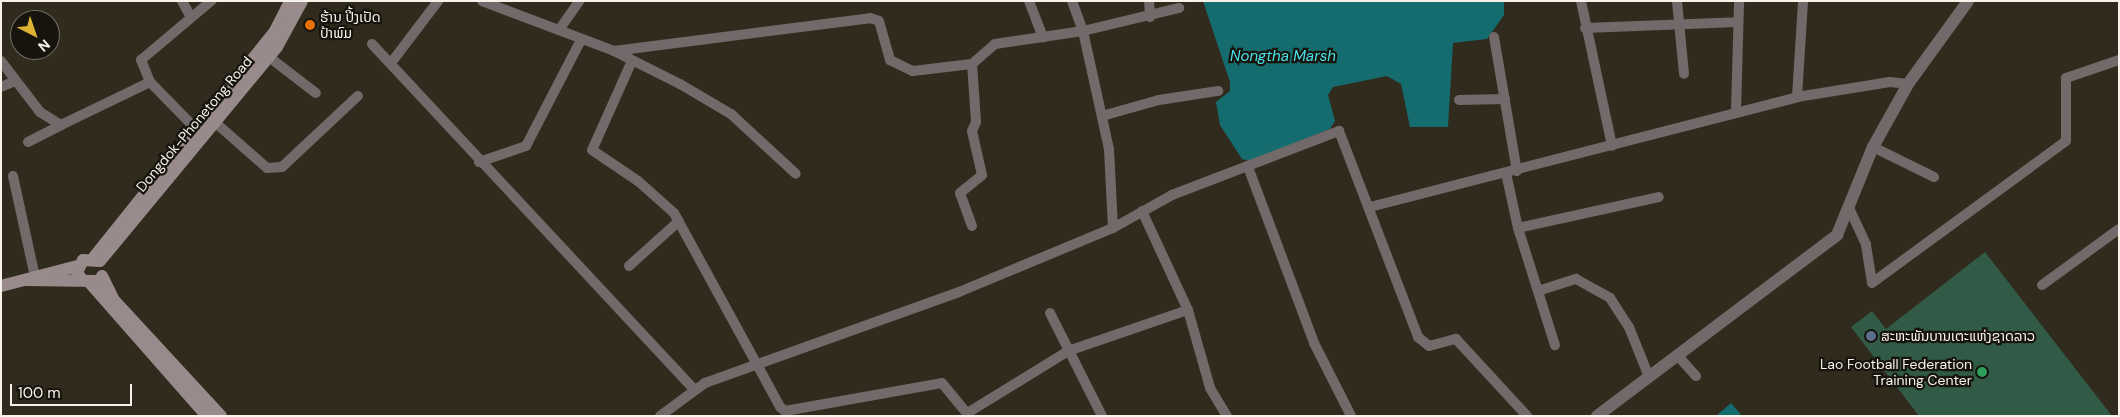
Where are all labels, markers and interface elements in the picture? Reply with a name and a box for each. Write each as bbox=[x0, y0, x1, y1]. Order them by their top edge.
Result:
place label: ຮ້ານ ປີ້ງເປັດ ປ້າພົມ bbox=[320, 9, 381, 41]
north arrow bbox=[10, 10, 60, 60]
marker: ຮ້ານ ປີ້ງເປັດ ປ້າພົມ bbox=[304, 19, 316, 31]
text: N bbox=[34, 35, 54, 56]
water label: Nongtha Marsh bbox=[1230, 48, 1336, 66]
street label: Dongdok-Phonetong Road bbox=[133, 53, 255, 195]
place label: ສະຫະພັນບານເຕະແຫ່ງຊາດລາວ bbox=[1881, 328, 2035, 344]
marker: ສະຫະພັນບານເຕະແຫ່ງຊາດລາວ bbox=[1865, 330, 1877, 342]
place label: Lao Football Federation Training Center bbox=[1820, 356, 1972, 388]
marker: Lao Football Federation Training Center bbox=[1976, 366, 1988, 378]
scale bar bbox=[12, 374, 135, 406]
text: 100 m bbox=[18, 383, 61, 403]

